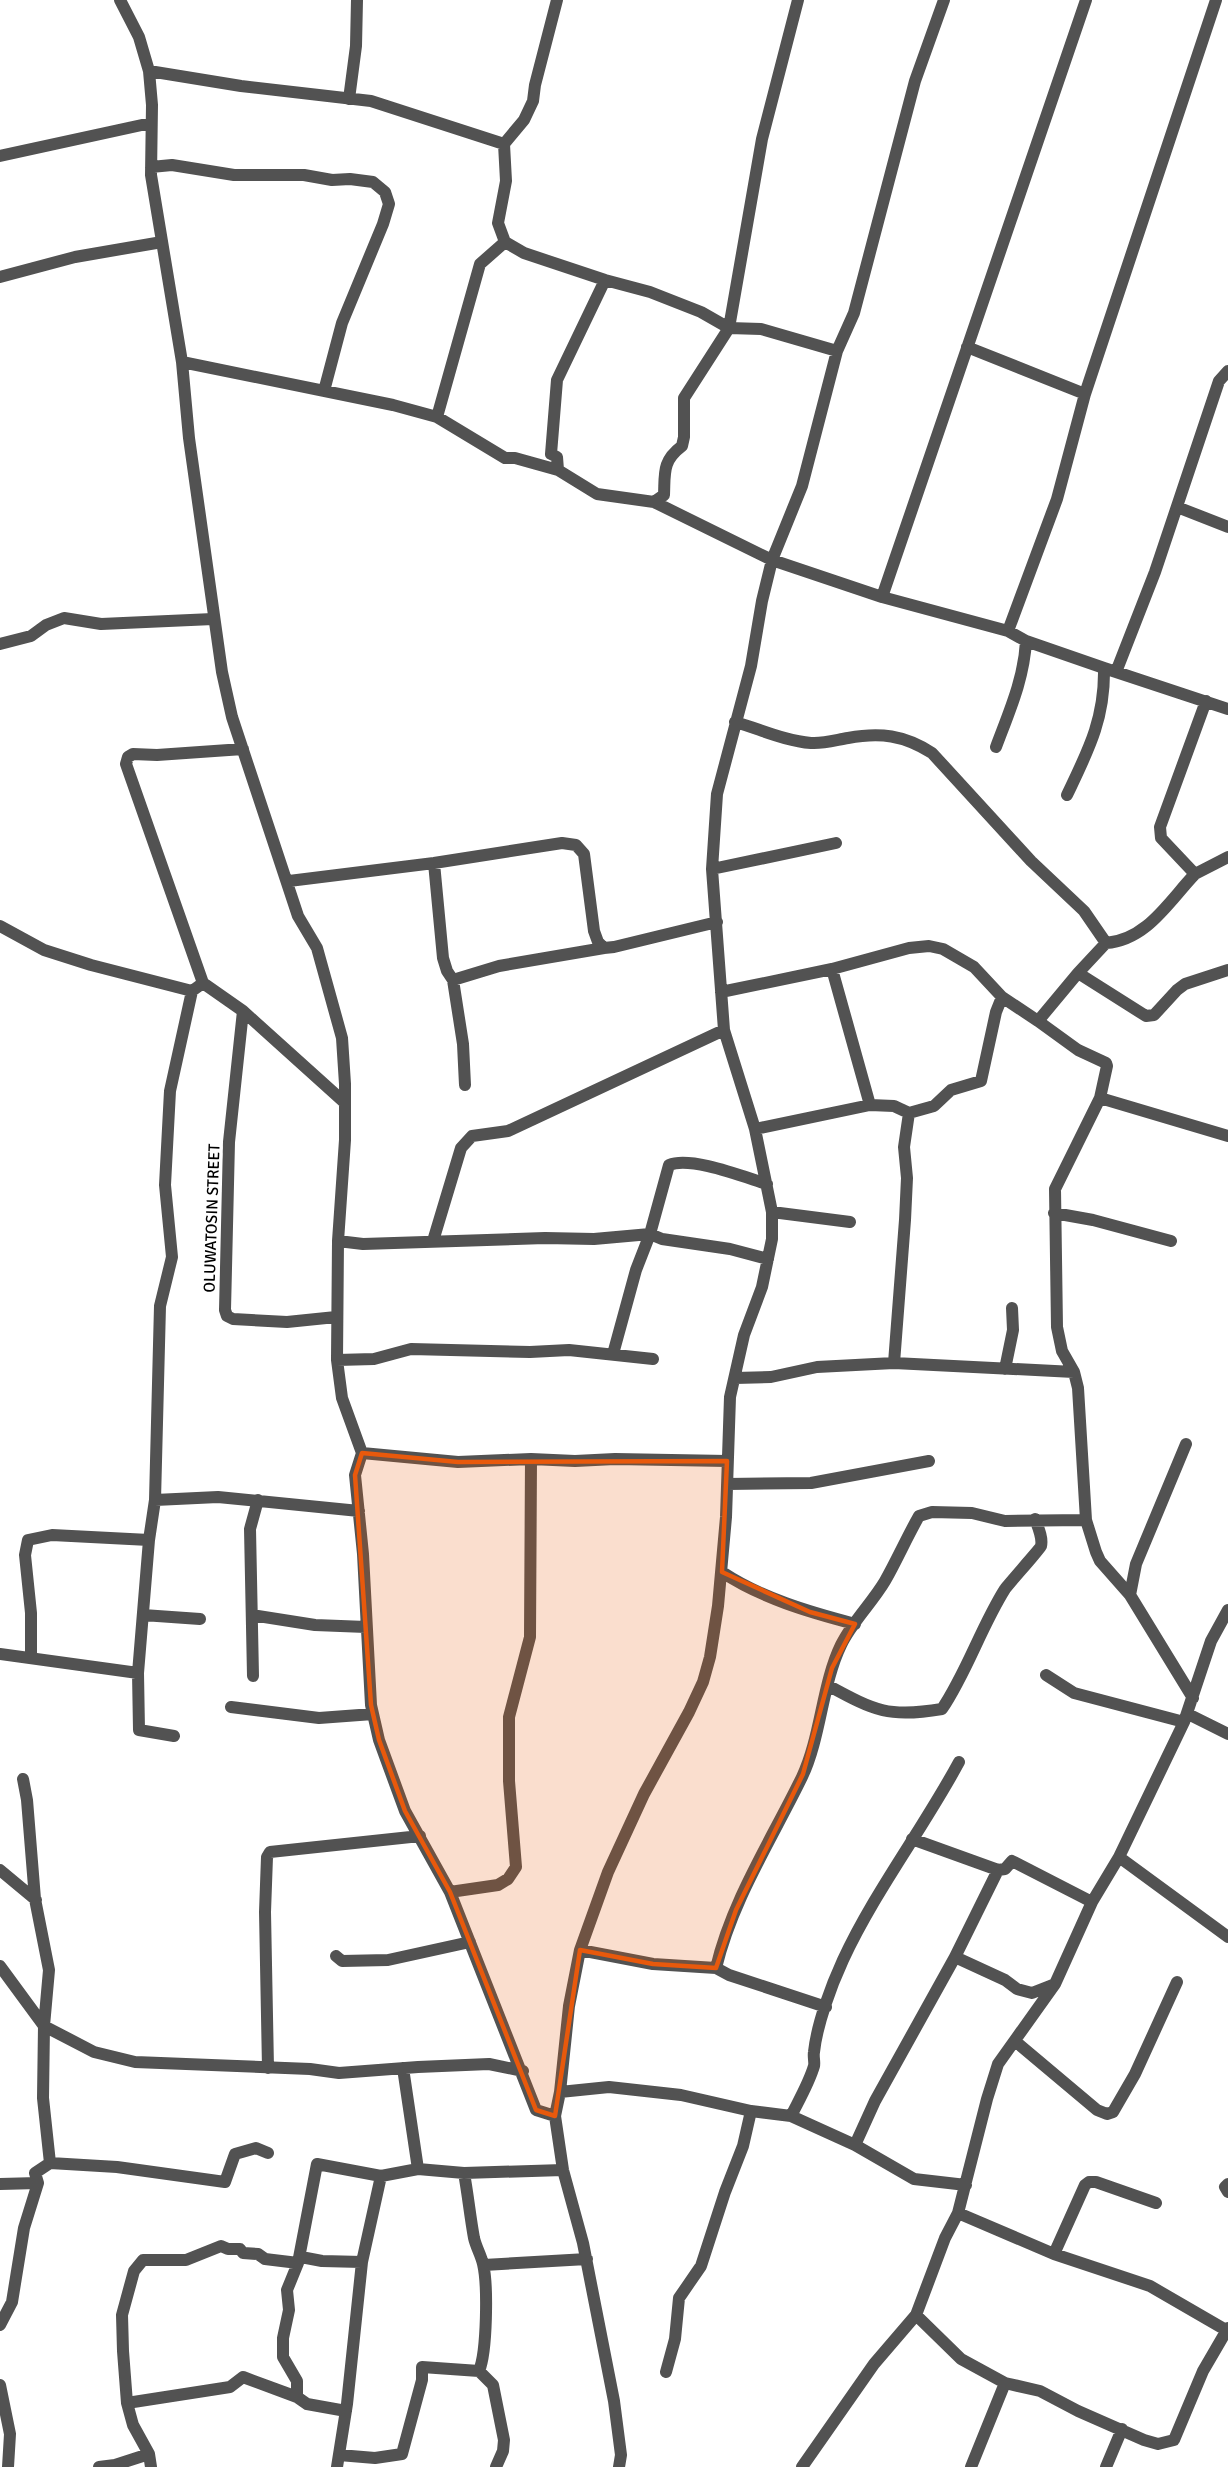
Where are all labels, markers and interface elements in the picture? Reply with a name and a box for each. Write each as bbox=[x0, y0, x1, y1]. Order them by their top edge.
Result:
street label: OLUWATOSIN STREET bbox=[199, 1143, 225, 1293]

